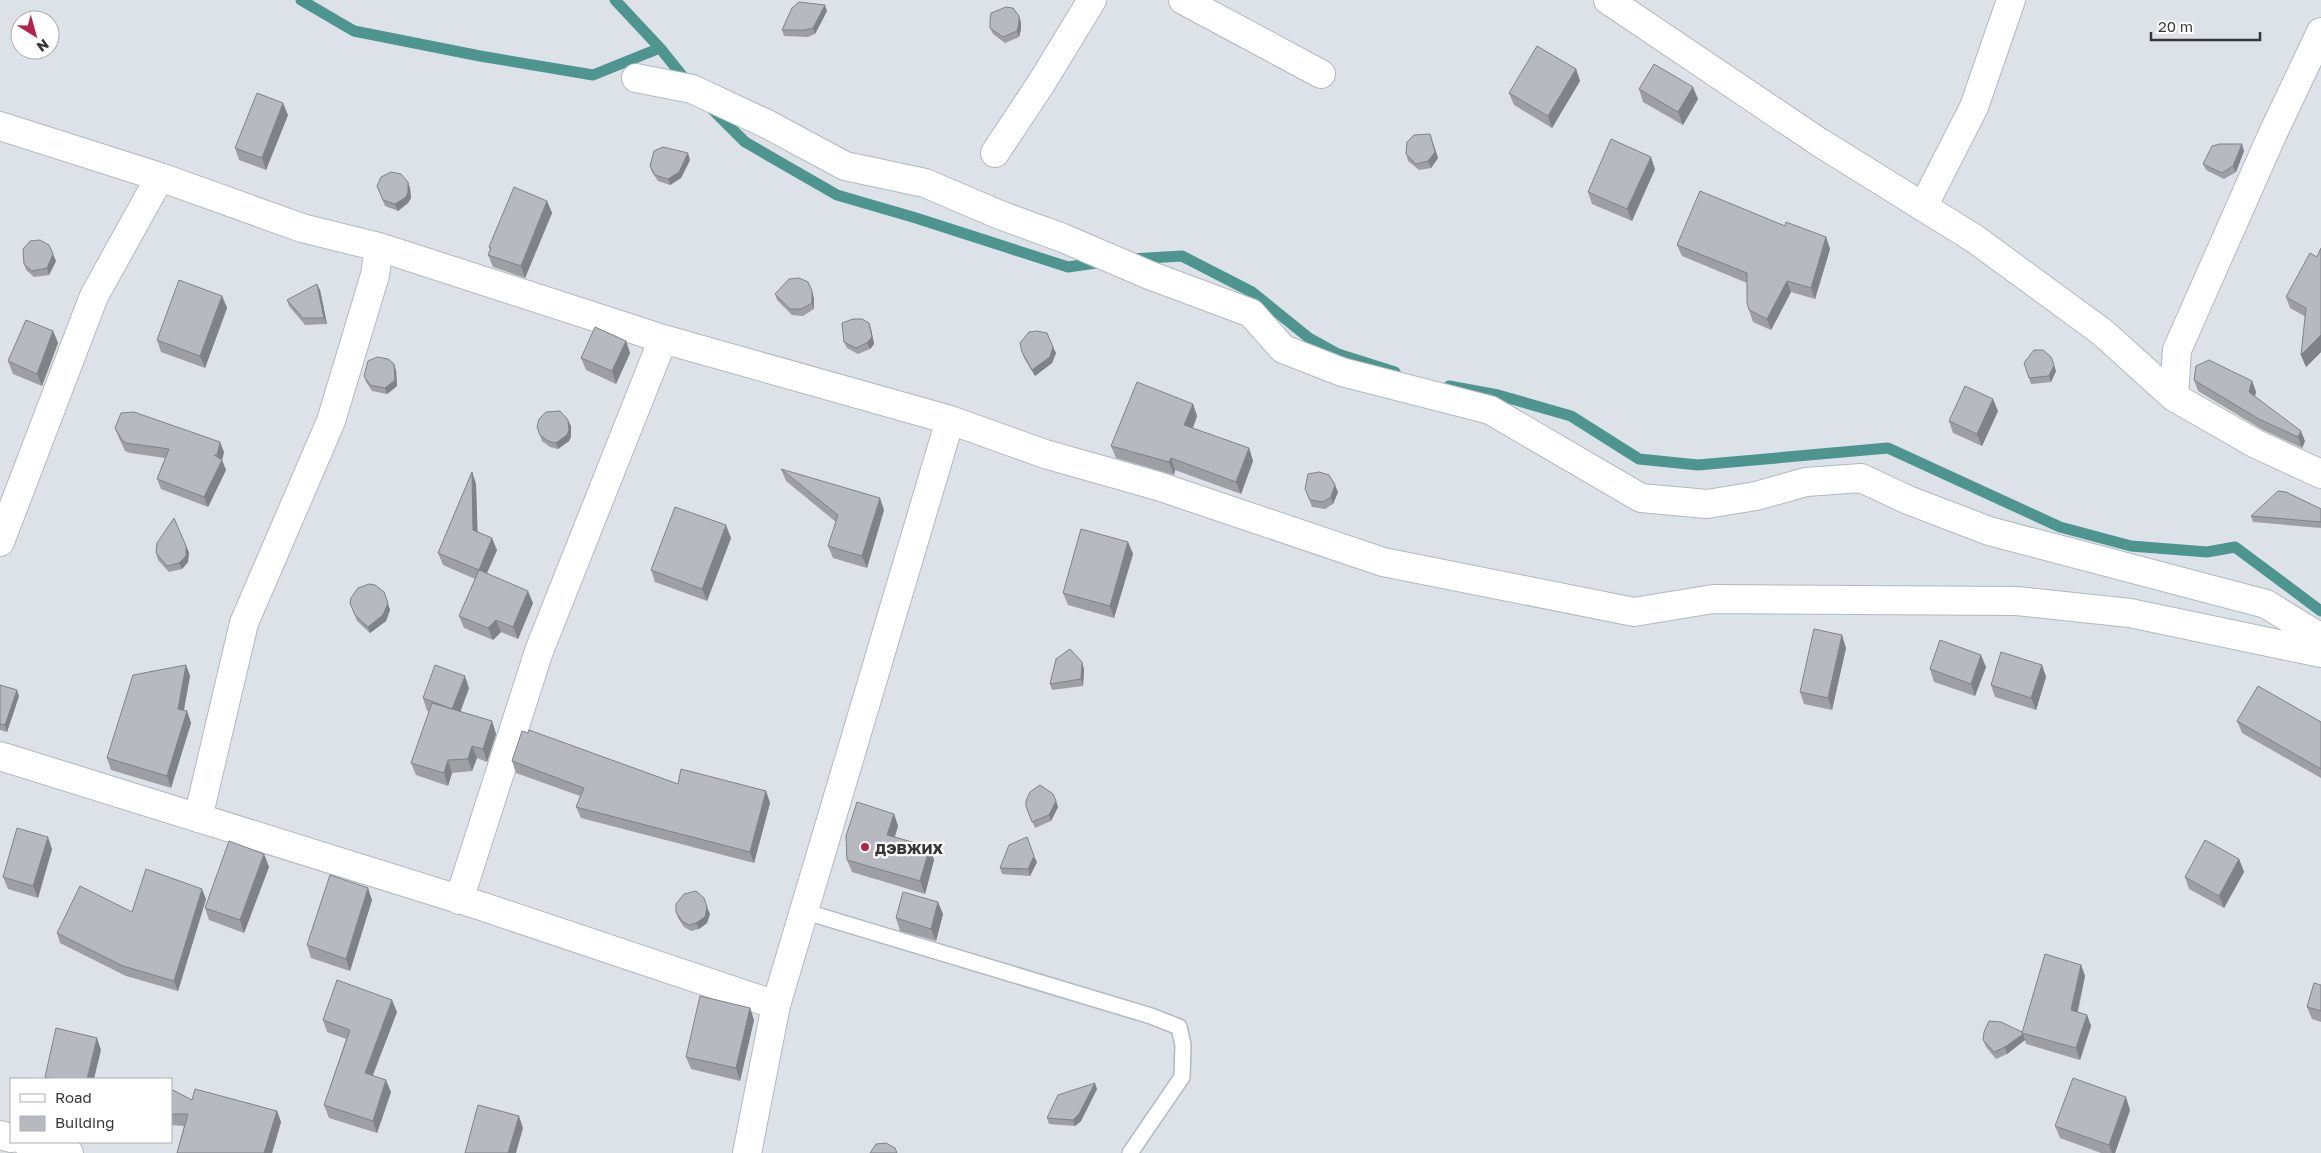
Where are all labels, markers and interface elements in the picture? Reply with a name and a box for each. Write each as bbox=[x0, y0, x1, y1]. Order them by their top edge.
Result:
north arrow bbox=[10, 10, 60, 60]
scale bar bbox=[2151, 10, 2260, 42]
text: 20 m bbox=[2158, 17, 2193, 35]
text: N bbox=[34, 36, 52, 56]
place label: дэвжих bbox=[875, 836, 944, 858]
marker: дэвжих bbox=[859, 841, 871, 853]
legend bbox=[10, 1078, 172, 1143]
text: Road bbox=[55, 1088, 92, 1106]
text: Building bbox=[55, 1113, 115, 1131]

